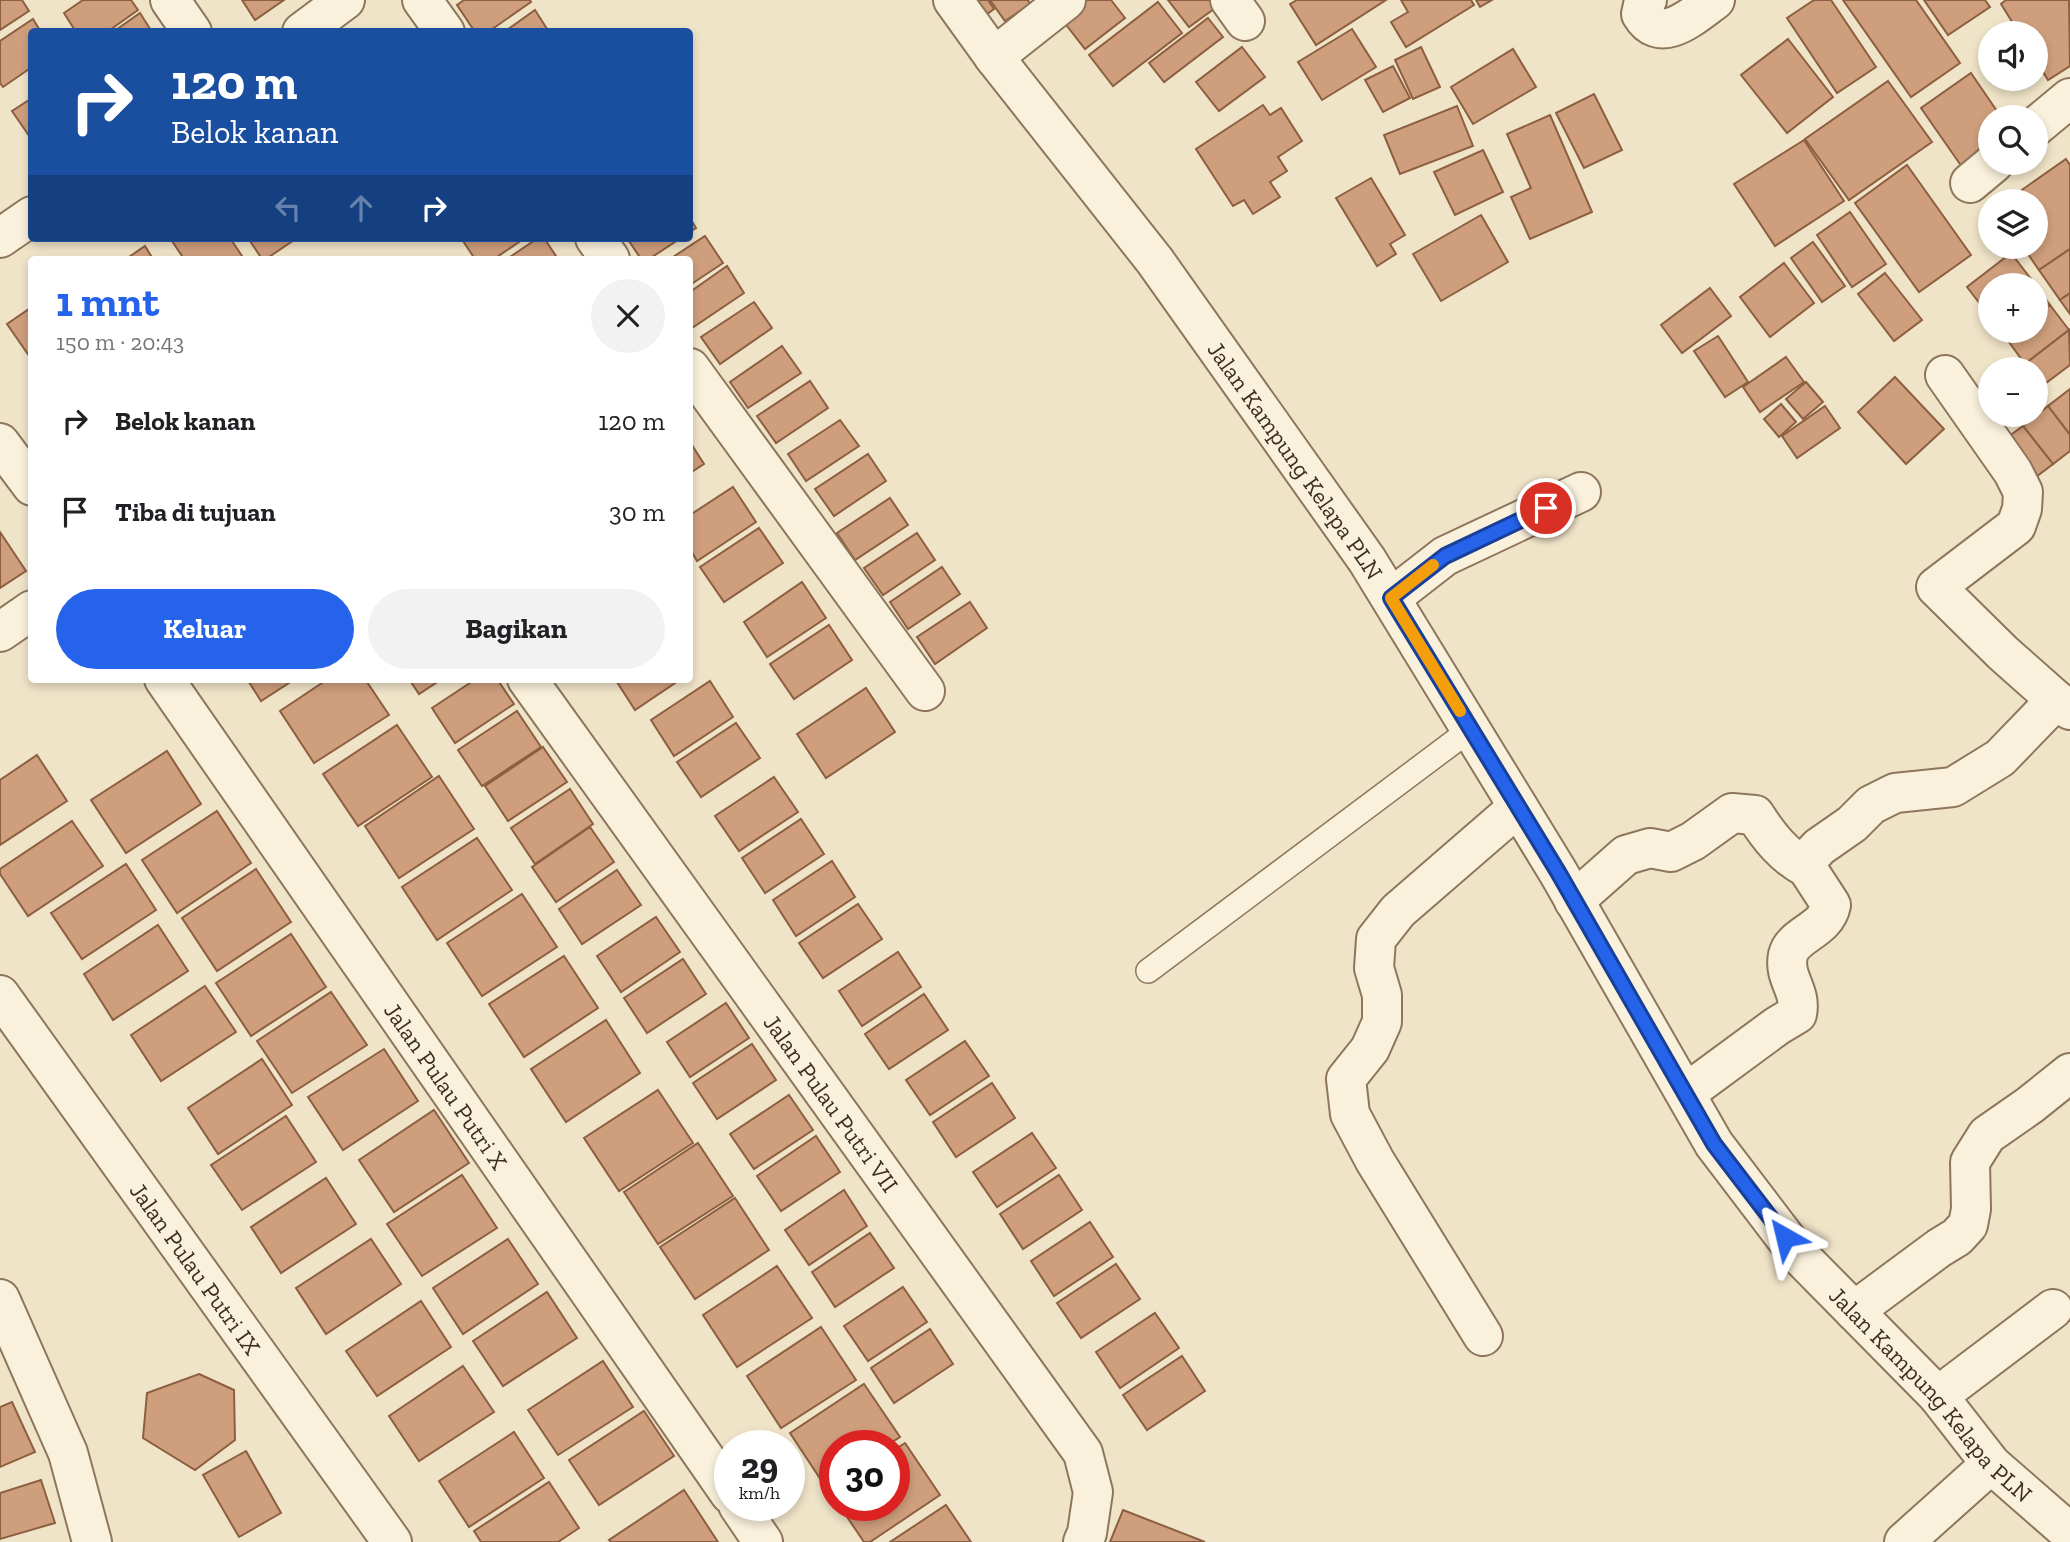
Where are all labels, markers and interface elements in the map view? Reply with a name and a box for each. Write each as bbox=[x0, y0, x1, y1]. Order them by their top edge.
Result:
map controls bbox=[1978, 21, 2048, 427]
button: sound bbox=[1978, 21, 2048, 91]
text: 120 m bbox=[171, 53, 297, 112]
icon: right bbox=[56, 56, 147, 147]
button: search bbox=[1978, 105, 2048, 175]
text: Belok kanan bbox=[171, 113, 338, 151]
icon: left bbox=[269, 189, 307, 227]
icon: ahead bbox=[342, 189, 380, 227]
icon: right bbox=[415, 189, 453, 227]
button: layers bbox=[1978, 189, 2048, 259]
button: + bbox=[1978, 273, 2048, 343]
text: 1 mnt bbox=[56, 276, 159, 327]
button: close bbox=[591, 279, 665, 353]
text: 150 m · 20:43 bbox=[56, 328, 184, 356]
street label: Jalan Kampung Kelapa PLN bbox=[1202, 335, 1390, 584]
button: − bbox=[1978, 357, 2048, 427]
icon: right bbox=[56, 402, 94, 440]
text: Belok kanan bbox=[115, 405, 256, 437]
text: 120 m bbox=[598, 405, 665, 437]
pin bbox=[1516, 478, 1576, 538]
icon: arrive bbox=[1527, 489, 1565, 527]
icon: arrive bbox=[56, 493, 94, 531]
text: Tiba di tujuan bbox=[115, 496, 276, 528]
text: 30 m bbox=[609, 496, 665, 528]
button: Keluar bbox=[56, 589, 354, 669]
button: Bagikan bbox=[368, 589, 665, 669]
street label: Jalan Pulau Putri X bbox=[378, 997, 514, 1175]
street label: Jalan Pulau Putri VII bbox=[758, 1008, 905, 1197]
street label: Jalan Pulau Putri IX bbox=[124, 1177, 267, 1360]
position arrow bbox=[1748, 1200, 1822, 1274]
street label: Jalan Kampung Kelapa PLN bbox=[1824, 1280, 2038, 1508]
speed limit sign: 30 bbox=[819, 1430, 910, 1521]
text: 29 bbox=[741, 1445, 778, 1487]
text: km/h bbox=[739, 1482, 780, 1504]

